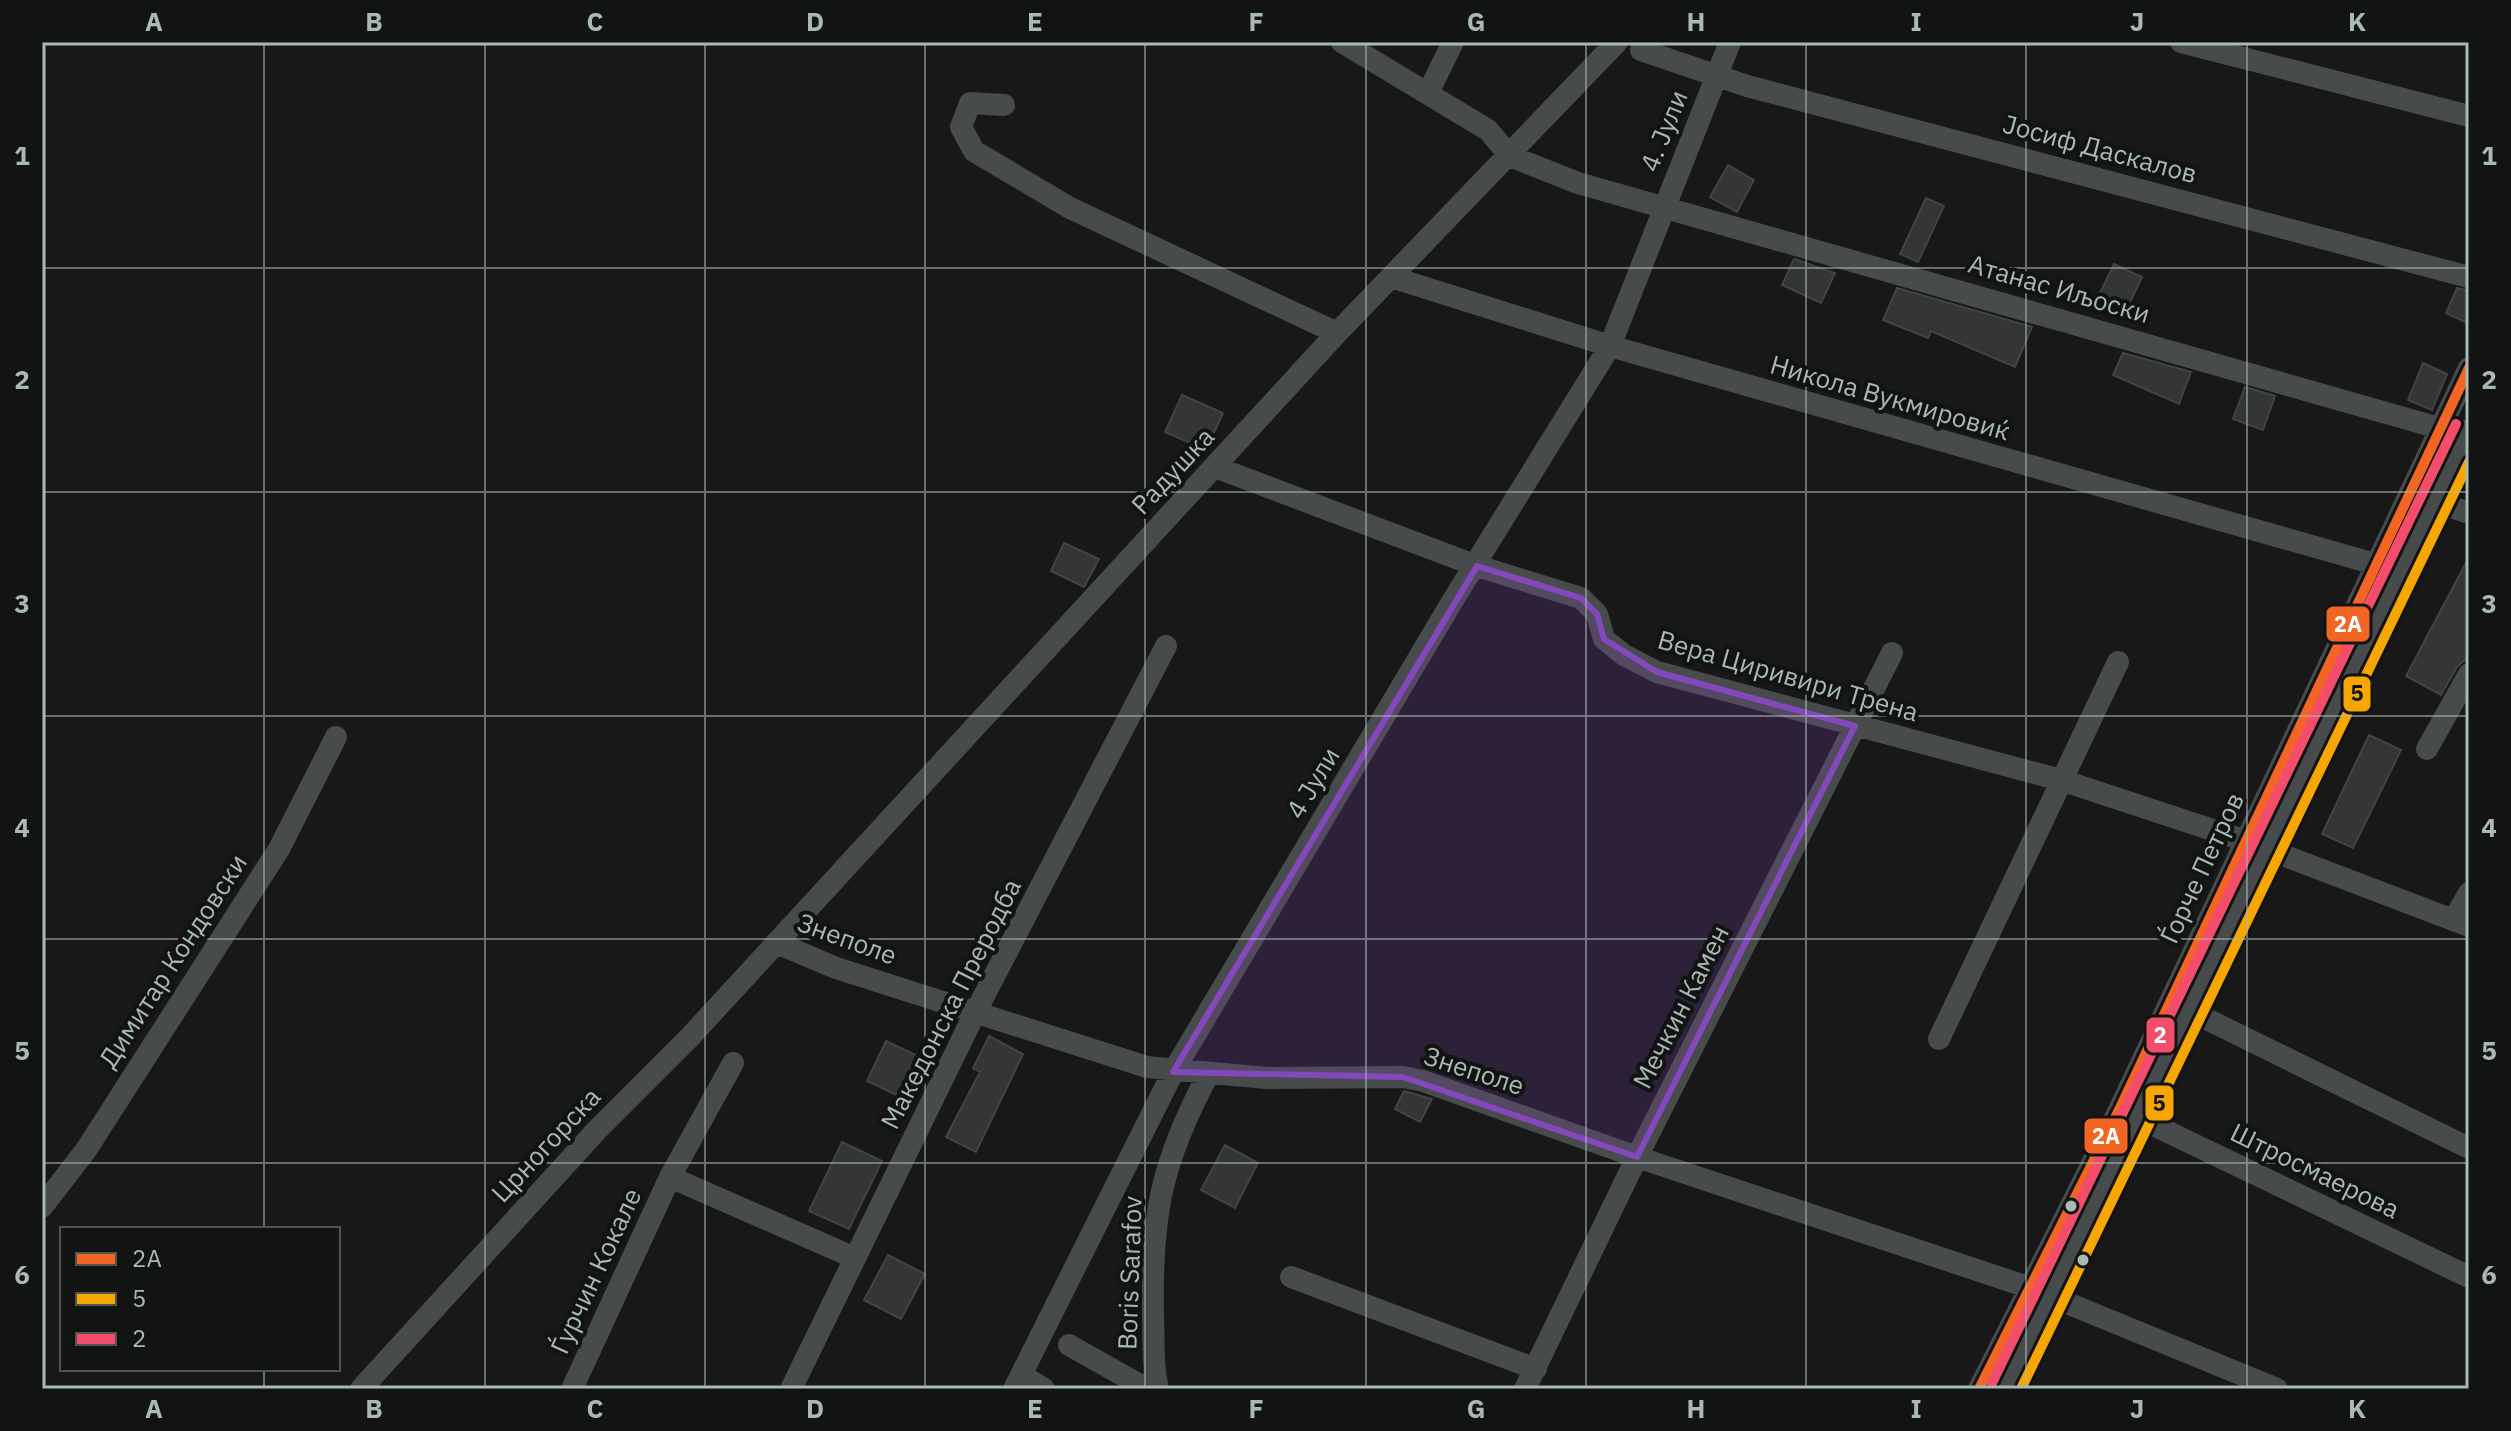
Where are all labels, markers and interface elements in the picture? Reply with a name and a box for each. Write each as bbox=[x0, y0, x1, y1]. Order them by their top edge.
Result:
text: A bbox=[145, 4, 163, 38]
text: B bbox=[365, 4, 383, 38]
text: C bbox=[587, 4, 604, 38]
text: D bbox=[806, 4, 824, 38]
text: E bbox=[1027, 4, 1043, 38]
text: F bbox=[1248, 4, 1264, 38]
text: G bbox=[1467, 4, 1485, 38]
text: H bbox=[1687, 4, 1705, 38]
text: I bbox=[1910, 4, 1922, 38]
text: J bbox=[2130, 4, 2144, 38]
text: K bbox=[2348, 4, 2366, 38]
street label: 4. Јули bbox=[1631, 85, 1695, 176]
street label: Јосиф Даскалов bbox=[2000, 106, 2201, 190]
text: 1 bbox=[14, 138, 30, 172]
text: 1 bbox=[2481, 138, 2497, 172]
street label: Aтанас Иљоски bbox=[1965, 246, 2154, 330]
street label: Никола Вукмировиќ bbox=[1766, 347, 2014, 448]
text: 2 bbox=[14, 362, 30, 396]
text: 2 bbox=[2481, 362, 2497, 396]
street label: Радушка bbox=[1123, 420, 1221, 521]
text: 3 bbox=[14, 586, 30, 620]
text: 3 bbox=[2481, 586, 2497, 620]
line badge: 2A bbox=[2325, 605, 2371, 643]
text: 2A bbox=[2334, 609, 2362, 638]
street label: Вера Циривири Трена bbox=[1654, 622, 1923, 729]
line badge: 5 bbox=[2342, 675, 2372, 713]
text: 5 bbox=[2350, 678, 2364, 707]
street label: 4 Јули bbox=[1278, 740, 1347, 824]
street label: Ѓорче Петров bbox=[2151, 787, 2251, 949]
text: 4 bbox=[14, 810, 30, 844]
text: 4 bbox=[2481, 810, 2497, 844]
street label: Димитар Кондовски bbox=[90, 847, 254, 1074]
street label: Македонска Преродба bbox=[872, 872, 1028, 1135]
street label: Знеполе bbox=[793, 904, 902, 972]
street label: Мечкин Камен bbox=[1624, 919, 1736, 1094]
line badge: 2 bbox=[2145, 1016, 2176, 1054]
text: 2 bbox=[2153, 1020, 2167, 1049]
text: 5 bbox=[14, 1033, 30, 1067]
text: 5 bbox=[2481, 1033, 2497, 1067]
street label: Знеполе bbox=[1420, 1038, 1529, 1102]
street label: Црногорска bbox=[483, 1079, 607, 1209]
line badge: 5 bbox=[2144, 1084, 2175, 1122]
text: 5 bbox=[2152, 1088, 2166, 1117]
street label: Штросмаерова bbox=[2225, 1114, 2406, 1226]
line badge: 2A bbox=[2083, 1117, 2129, 1155]
text: 2A bbox=[2092, 1121, 2120, 1150]
street label: Ѓурчин Кокале bbox=[542, 1182, 648, 1359]
street label: Boris Sarafov bbox=[1109, 1195, 1149, 1351]
unlabelled marker bbox=[2063, 1198, 2079, 1214]
legend bbox=[60, 1227, 340, 1371]
text: 2A bbox=[132, 1242, 162, 1274]
unlabelled marker bbox=[2075, 1252, 2091, 1268]
text: 6 bbox=[14, 1257, 30, 1291]
text: 6 bbox=[2481, 1257, 2497, 1291]
text: 5 bbox=[132, 1282, 146, 1314]
text: 2 bbox=[132, 1322, 146, 1354]
text: A bbox=[145, 1391, 163, 1425]
text: B bbox=[365, 1391, 383, 1425]
text: C bbox=[587, 1391, 604, 1425]
text: D bbox=[806, 1391, 824, 1425]
text: E bbox=[1027, 1391, 1043, 1425]
text: F bbox=[1248, 1391, 1264, 1425]
text: G bbox=[1467, 1391, 1485, 1425]
text: H bbox=[1687, 1391, 1705, 1425]
text: I bbox=[1910, 1391, 1922, 1425]
text: J bbox=[2130, 1391, 2144, 1425]
text: K bbox=[2348, 1391, 2366, 1425]

